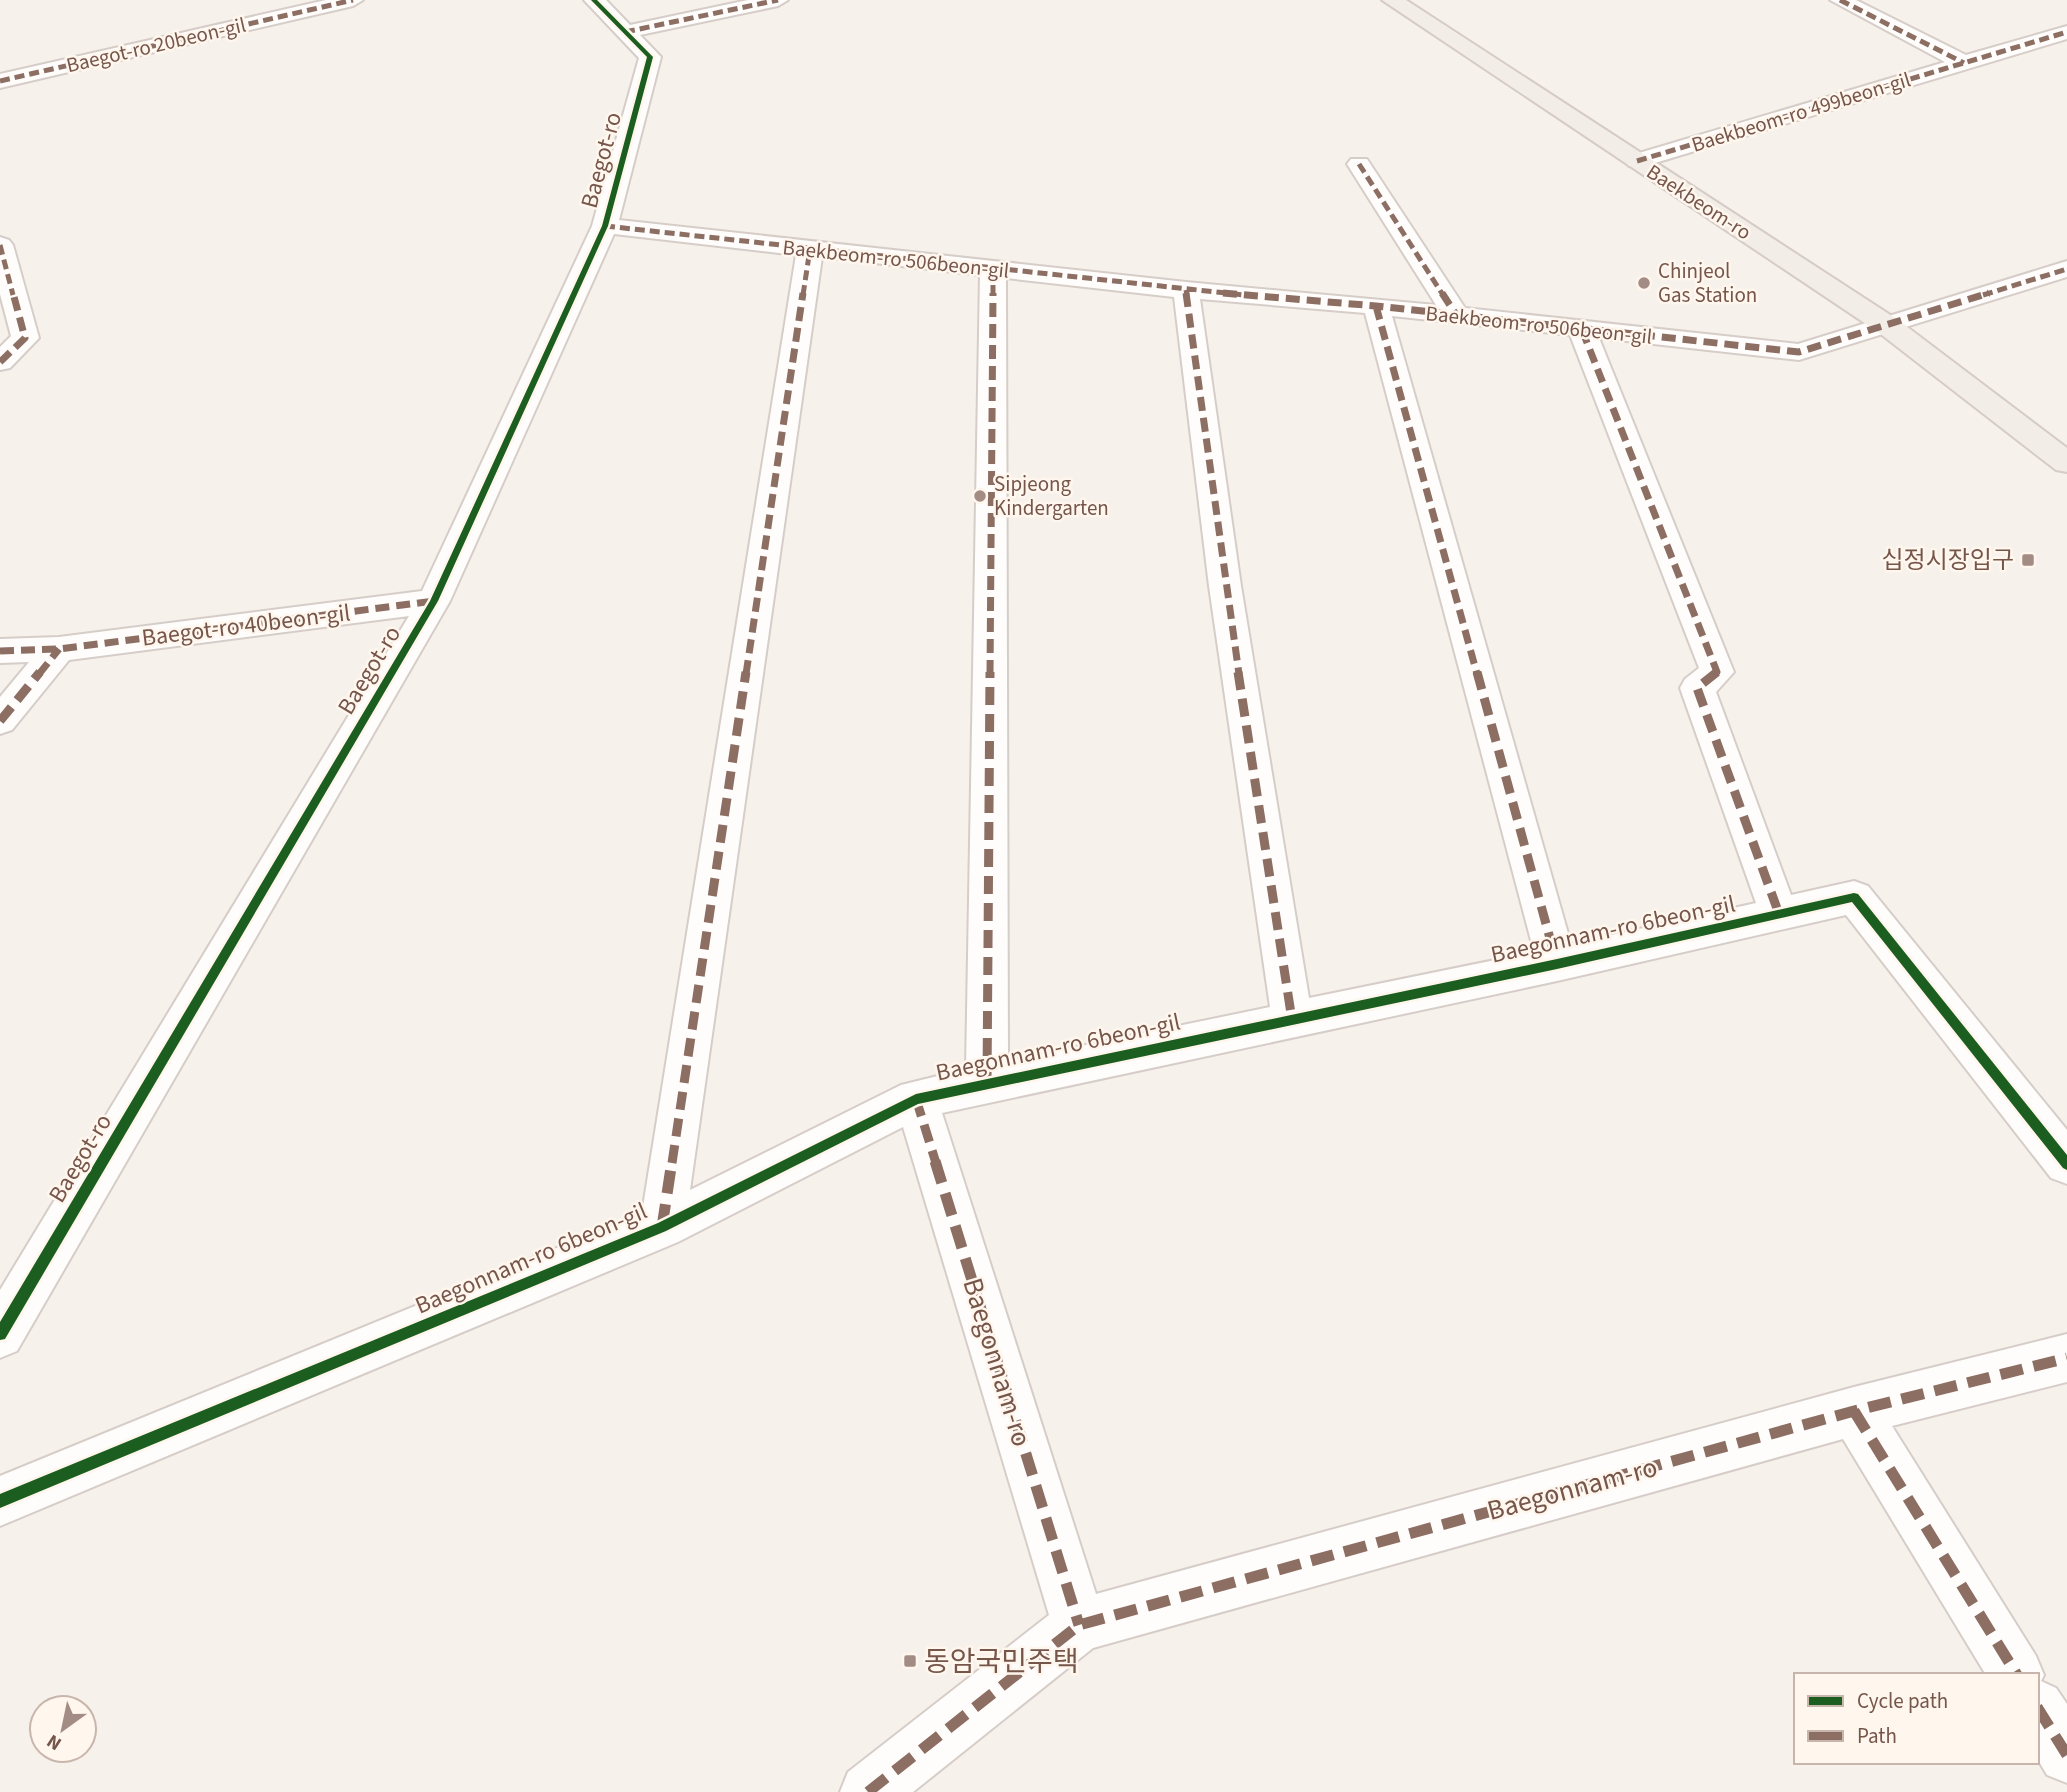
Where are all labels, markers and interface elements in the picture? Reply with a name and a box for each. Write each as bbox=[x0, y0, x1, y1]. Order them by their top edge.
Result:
street label: Baegot-ro 20beon-gil bbox=[63, 10, 249, 80]
street label: Baekbeom-ro 499beon-gil bbox=[1688, 64, 1914, 160]
street label: Baegot-ro bbox=[572, 108, 631, 212]
street label: Baekbeom-ro bbox=[1641, 157, 1757, 247]
street label: Baekbeom-ro 506beon-gil bbox=[781, 232, 1011, 286]
place label: Chinjeol Gas Station bbox=[1658, 256, 1757, 310]
marker: Chinjeol Gas Station bbox=[1636, 275, 1652, 291]
street label: Baekbeom-ro 506beon-gil bbox=[1424, 298, 1654, 352]
place label: Sipjeong Kindergarten bbox=[994, 469, 1109, 523]
marker: Sipjeong Kindergarten bbox=[972, 488, 988, 504]
place label: 십정시장입구 bbox=[1882, 543, 2014, 578]
marker: 십정시장입구 bbox=[2020, 552, 2036, 568]
street label: Baegot-ro 40beon-gil bbox=[140, 595, 352, 656]
street label: Baegot-ro bbox=[329, 619, 410, 721]
street label: Baegonnam-ro 6beon-gil bbox=[1488, 886, 1739, 973]
street label: Baegonnam-ro 6beon-gil bbox=[933, 1004, 1184, 1091]
street label: Baegot-ro bbox=[40, 1107, 121, 1209]
street label: Baegonnam-ro 6beon-gil bbox=[410, 1194, 653, 1323]
street label: Baegonnam-ro bbox=[952, 1273, 1042, 1452]
street label: Baegonnam-ro bbox=[1483, 1447, 1662, 1531]
place label: 동암국민주택 bbox=[924, 1642, 1079, 1682]
marker: 동암국민주택 bbox=[902, 1653, 918, 1669]
legend bbox=[1794, 1673, 2039, 1764]
text: Cycle path bbox=[1857, 1686, 1948, 1716]
north arrow bbox=[28, 1694, 98, 1764]
text: Path bbox=[1857, 1721, 1897, 1751]
text: N bbox=[42, 1727, 67, 1757]

